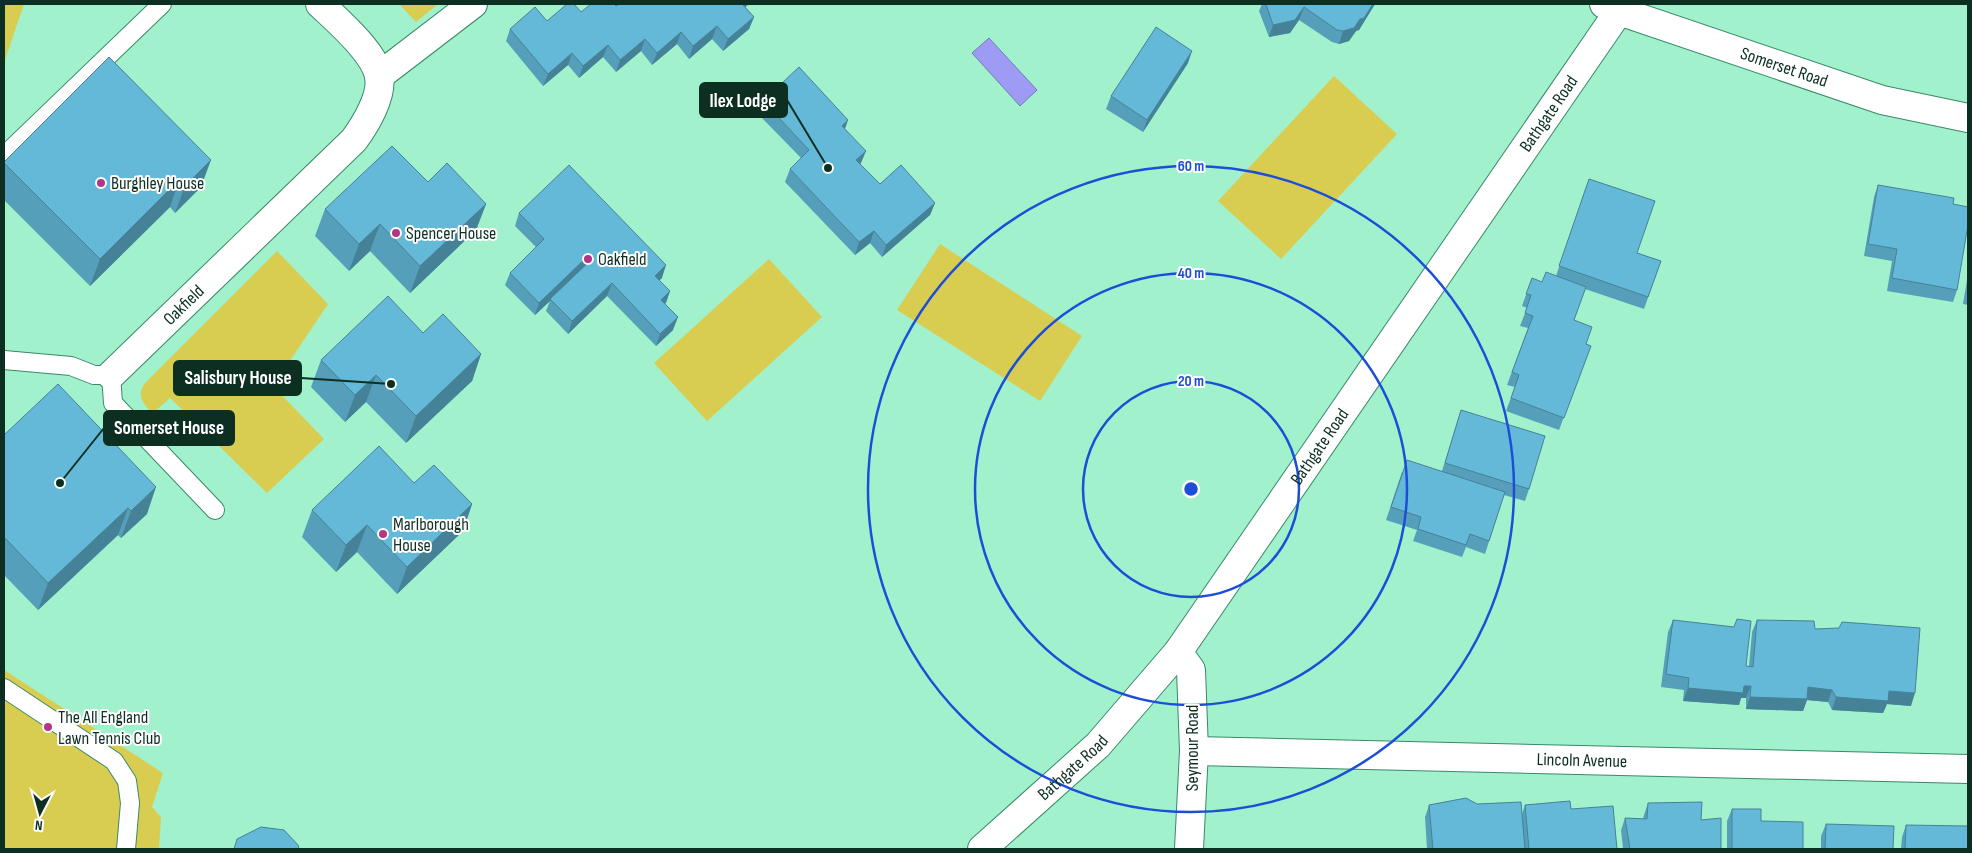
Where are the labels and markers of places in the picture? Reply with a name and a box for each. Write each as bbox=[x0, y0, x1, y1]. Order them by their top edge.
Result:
callout: Ilex Lodge bbox=[700, 83, 787, 117]
place label: Burghley House bbox=[111, 173, 204, 194]
marker: Burghley House bbox=[95, 177, 107, 189]
place label: Spencer House bbox=[406, 223, 496, 244]
marker: Spencer House bbox=[390, 227, 402, 239]
place label: Oakfield bbox=[598, 249, 646, 270]
marker: Oakfield bbox=[582, 253, 594, 265]
callout: Salisbury House bbox=[174, 361, 301, 395]
callout: Somerset House bbox=[104, 411, 234, 445]
centre of rings bbox=[1182, 480, 1200, 498]
place label: Marlborough House bbox=[393, 514, 469, 556]
marker: Marlborough House bbox=[377, 528, 389, 540]
place label: The All England Lawn Tennis Club bbox=[58, 707, 161, 749]
marker: The All England Lawn Tennis Club bbox=[42, 721, 54, 733]

